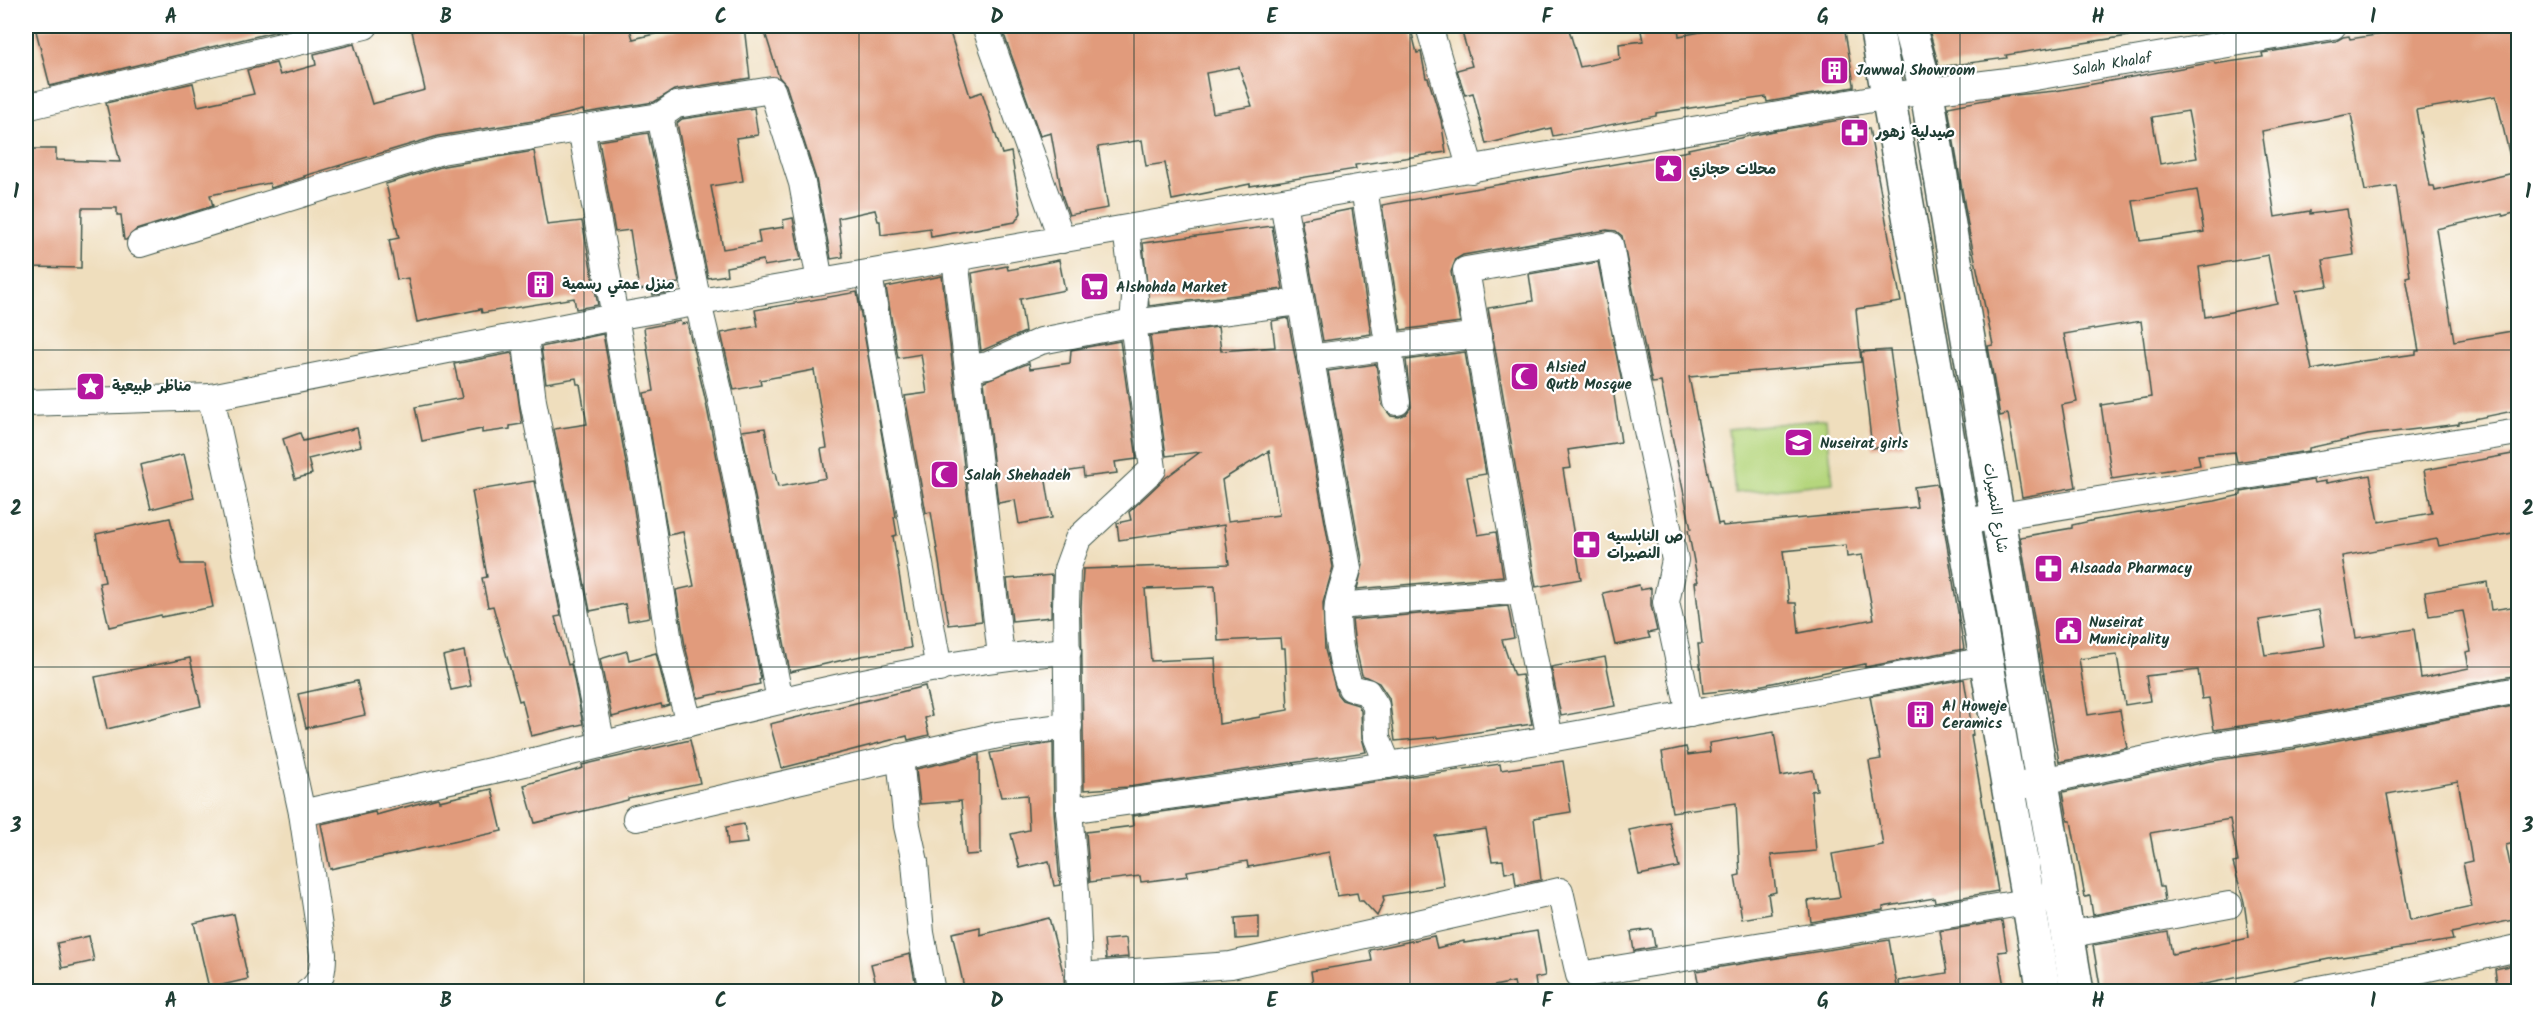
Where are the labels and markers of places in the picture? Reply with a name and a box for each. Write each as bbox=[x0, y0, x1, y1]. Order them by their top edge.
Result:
building icon: Jawwal Showroom bbox=[1819, 54, 1851, 86]
place label: Jawwal Showroom bbox=[1856, 59, 1975, 83]
pharmacy icon: صيدلية زهور bbox=[1839, 116, 1871, 148]
place label: صيدلية زهور bbox=[1875, 121, 1955, 145]
place icon: محلات حجازي bbox=[1652, 153, 1684, 185]
place label: محلات حجازي bbox=[1689, 158, 1776, 182]
building icon: منزل عمتي رسمية bbox=[525, 268, 557, 300]
supermarket icon: Alshohda Market bbox=[1079, 271, 1111, 303]
place label: منزل عمتي رسمية bbox=[562, 273, 675, 298]
place label: Alshohda Market bbox=[1116, 276, 1228, 300]
place label: Alsied Qutb Mosque bbox=[1546, 356, 1632, 397]
mosque icon: Alsied Qutb Mosque bbox=[1509, 360, 1541, 392]
place icon: مناظر طبيعية bbox=[75, 370, 107, 402]
place label: مناظر طبيعية bbox=[112, 375, 192, 399]
school or university icon: Nuseirat girls bbox=[1783, 427, 1815, 459]
place label: Nuseirat girls bbox=[1820, 432, 1908, 456]
mosque icon: Salah Shehadeh bbox=[928, 459, 960, 491]
place label: Salah Shehadeh bbox=[965, 464, 1071, 488]
place label: ص النابلسيه النصيرات bbox=[1607, 525, 1684, 566]
pharmacy icon: ص النابلسيه النصيرات bbox=[1570, 529, 1602, 561]
pharmacy icon: Alsaada Pharmacy bbox=[2033, 552, 2065, 584]
place label: Alsaada Pharmacy bbox=[2070, 557, 2192, 581]
place label: Nuseirat Municipality bbox=[2089, 611, 2169, 652]
public building icon: Nuseirat Municipality bbox=[2052, 615, 2084, 647]
place label: Al Howeje Ceramics bbox=[1942, 695, 2008, 736]
building icon: Al Howeje Ceramics bbox=[1905, 699, 1937, 731]

